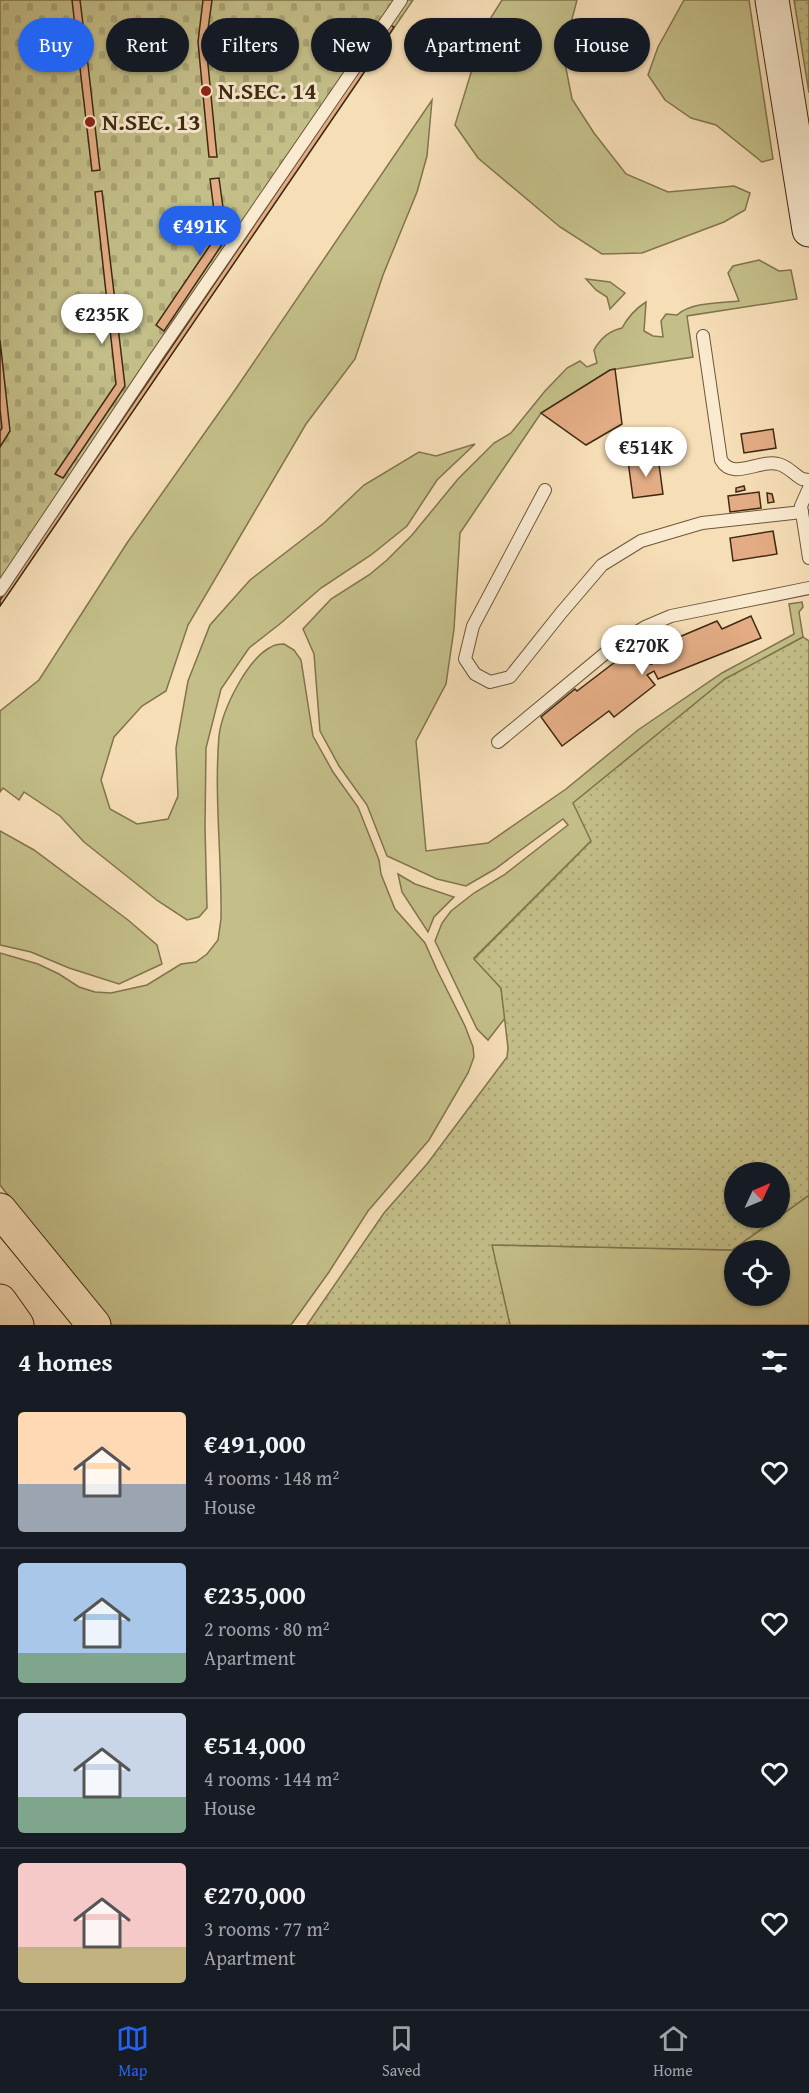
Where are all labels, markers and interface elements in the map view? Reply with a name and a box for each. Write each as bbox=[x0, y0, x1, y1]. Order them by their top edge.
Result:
chip: Buy bbox=[18, 18, 94, 72]
chip: Rent bbox=[106, 18, 189, 72]
chip: Filters bbox=[201, 18, 299, 72]
chip: New bbox=[311, 18, 392, 72]
chip: Apartment bbox=[404, 18, 542, 72]
chip: House bbox=[554, 18, 650, 72]
place label: N.SEC. 14 bbox=[218, 73, 317, 108]
marker: N.SEC. 14 bbox=[199, 84, 213, 98]
place label: N.SEC. 13 bbox=[102, 104, 201, 139]
marker: N.SEC. 13 bbox=[83, 115, 97, 129]
pin: €491K bbox=[158, 206, 242, 257]
text: €491K bbox=[173, 211, 227, 240]
pin: €235K bbox=[60, 294, 144, 345]
text: €235K bbox=[75, 299, 129, 328]
pin: €514K bbox=[604, 427, 688, 478]
text: €514K bbox=[619, 432, 673, 461]
pin: €270K bbox=[600, 625, 684, 676]
text: €270K bbox=[615, 630, 669, 659]
north arrow bbox=[724, 1162, 790, 1228]
map controls bbox=[724, 1162, 790, 1306]
button: locate bbox=[724, 1240, 790, 1306]
text: 4 homes bbox=[18, 1342, 113, 1381]
icon: filters bbox=[758, 1345, 791, 1378]
text: €491,000 bbox=[204, 1424, 306, 1463]
icon: home bbox=[66, 1436, 138, 1508]
icon: heart bbox=[758, 1456, 791, 1489]
text: 4 rooms · 148 m² bbox=[204, 1463, 339, 1492]
text: House bbox=[204, 1492, 256, 1521]
text: €235,000 bbox=[204, 1575, 306, 1614]
icon: home bbox=[66, 1587, 138, 1659]
icon: heart bbox=[758, 1607, 791, 1640]
text: 2 rooms · 80 m² bbox=[204, 1614, 330, 1643]
text: Apartment bbox=[204, 1643, 296, 1672]
text: €514,000 bbox=[204, 1725, 306, 1764]
icon: home bbox=[66, 1737, 138, 1809]
icon: heart bbox=[758, 1757, 791, 1790]
text: 4 rooms · 144 m² bbox=[204, 1764, 339, 1793]
text: House bbox=[204, 1793, 256, 1822]
text: €270,000 bbox=[204, 1875, 306, 1914]
icon: home bbox=[66, 1887, 138, 1959]
icon: heart bbox=[758, 1907, 791, 1940]
text: 3 rooms · 77 m² bbox=[204, 1914, 330, 1943]
text: Apartment bbox=[204, 1943, 296, 1972]
tab: Map bbox=[116, 2022, 149, 2082]
tab: Saved bbox=[382, 2022, 421, 2082]
tab: Home bbox=[653, 2022, 693, 2082]

